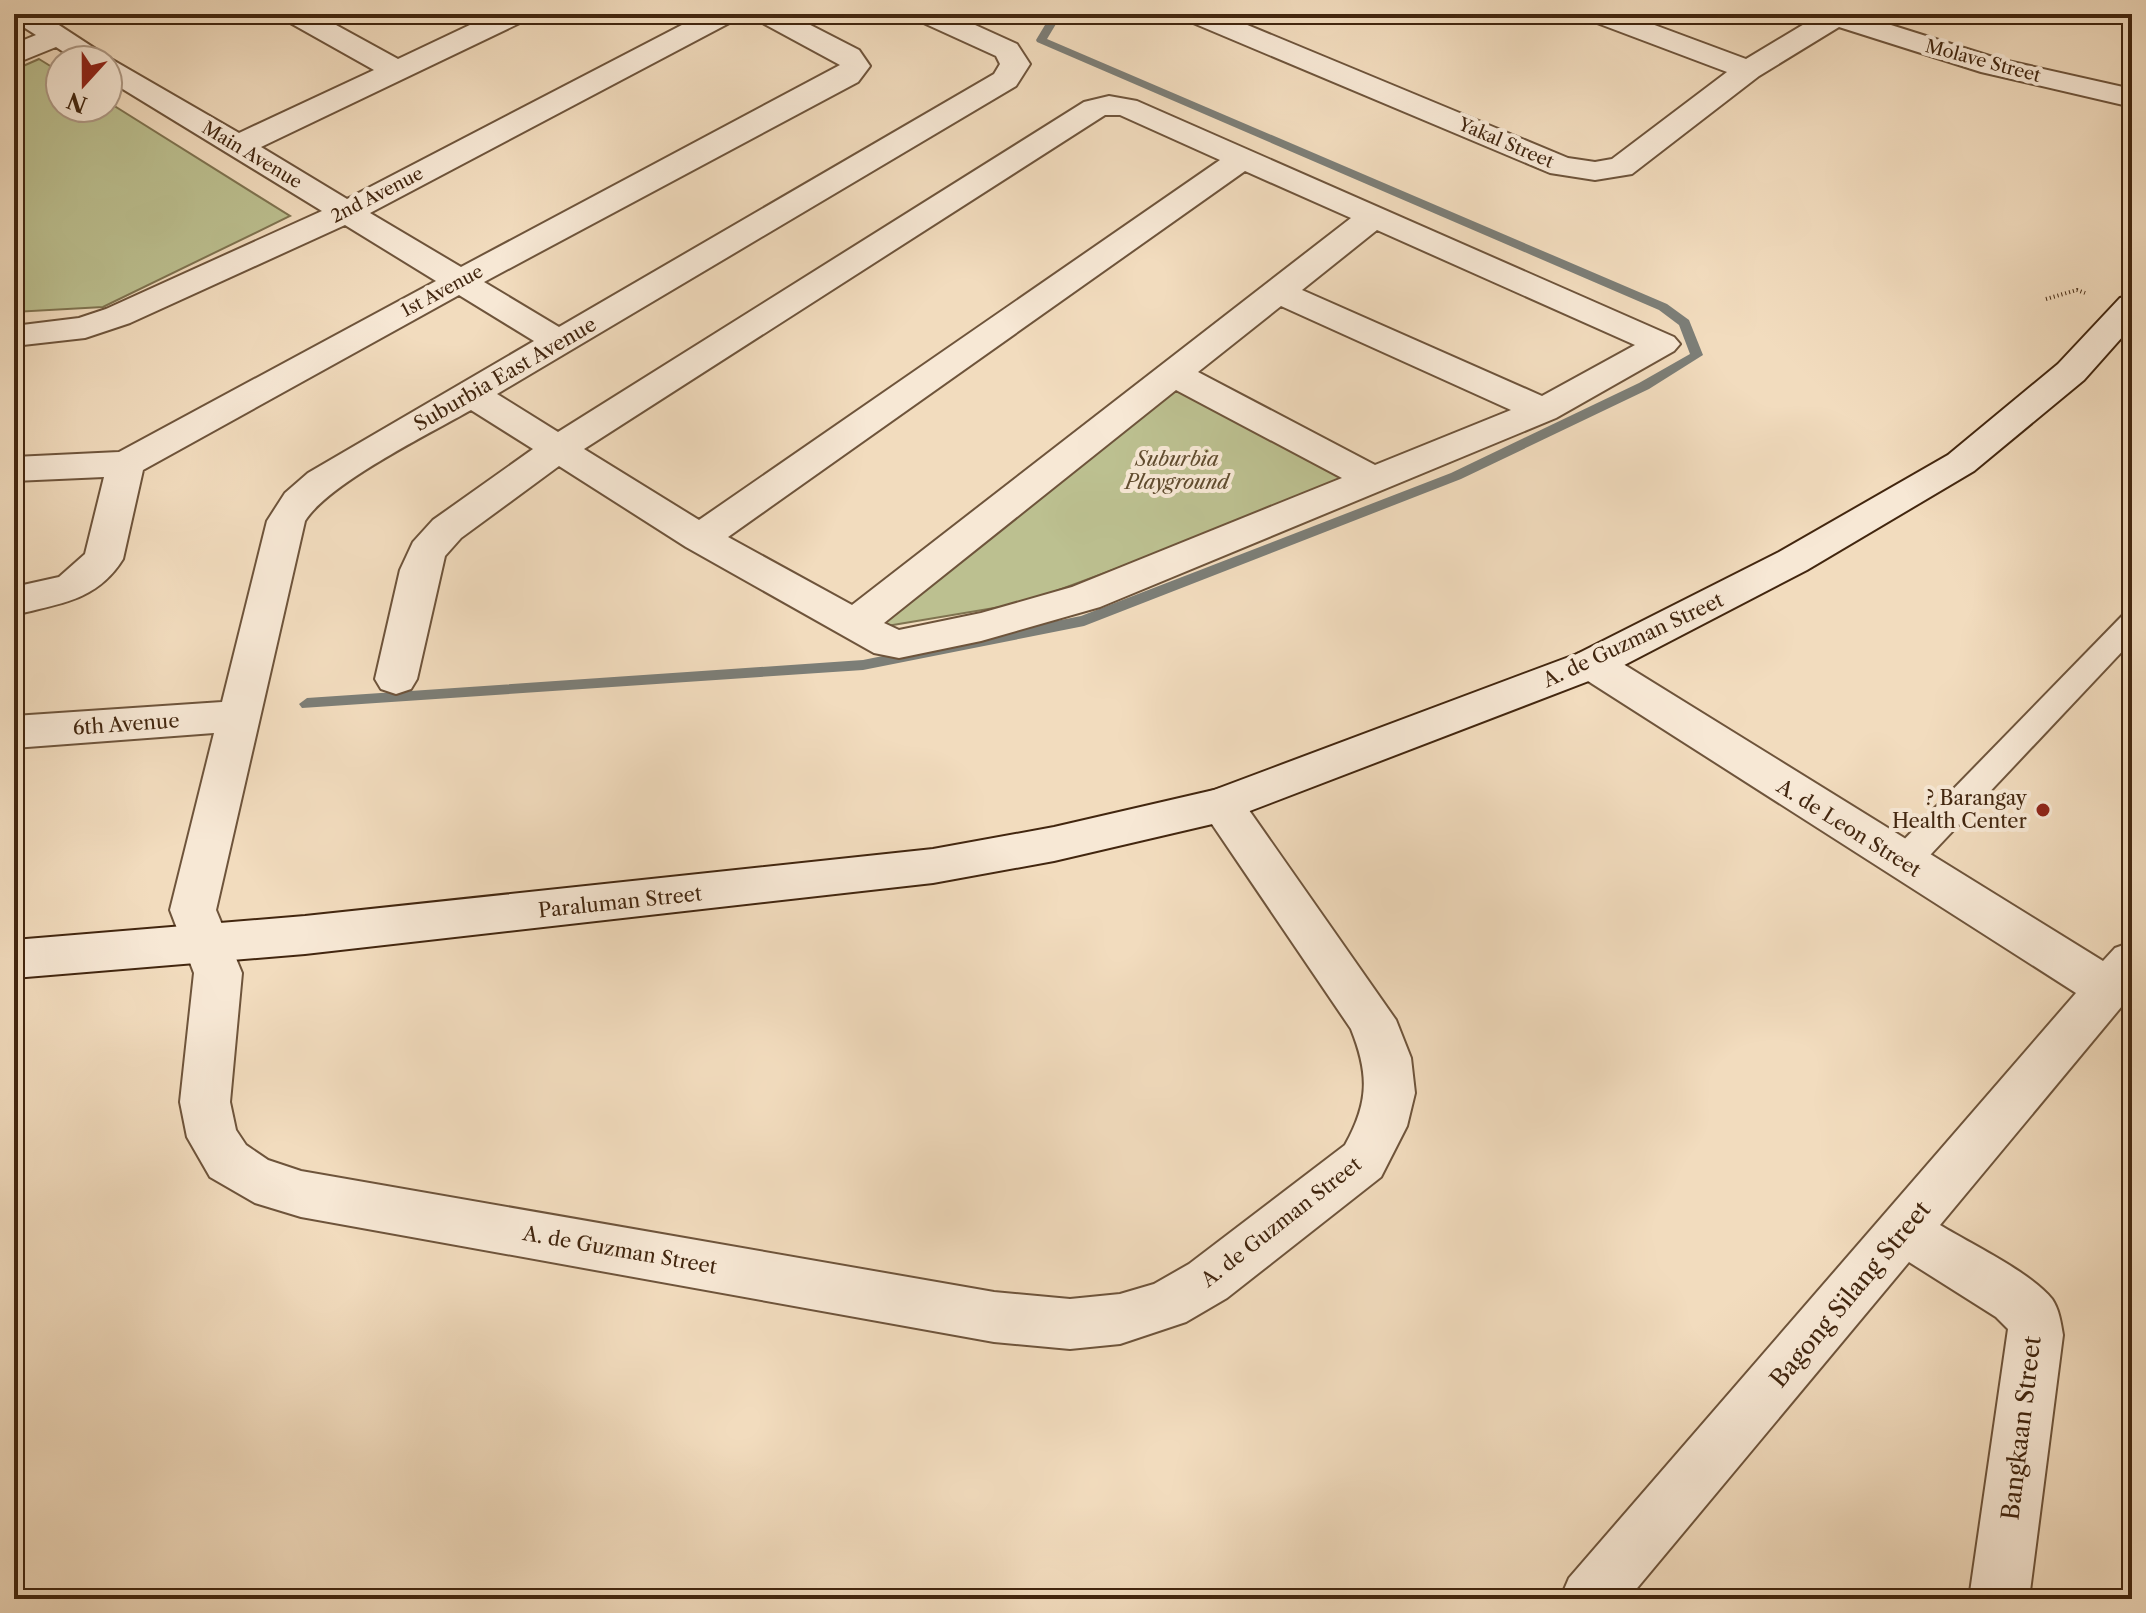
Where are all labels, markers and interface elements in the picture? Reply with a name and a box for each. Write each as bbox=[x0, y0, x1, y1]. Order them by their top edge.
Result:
street label: Molave Street bbox=[1923, 35, 2044, 87]
north arrow bbox=[44, 44, 124, 124]
text: N bbox=[63, 86, 91, 118]
street label: Yakal Street bbox=[1454, 113, 1557, 173]
street label: Main Avenue bbox=[198, 117, 306, 193]
street label: 2nd Avenue bbox=[327, 162, 427, 228]
street label: 1st Avenue bbox=[397, 260, 487, 322]
street label: Suburbia East Avenue bbox=[410, 312, 600, 436]
park label: Suburbia Playground bbox=[1123, 447, 1231, 494]
street label: A. de Guzman Street bbox=[1538, 588, 1727, 693]
street label: 6th Avenue bbox=[72, 708, 180, 740]
street label: A. de Leon Street bbox=[1772, 774, 1925, 882]
place label: ? Barangay Health Center bbox=[1892, 786, 2028, 833]
marker: ? Barangay Health Center bbox=[2034, 801, 2052, 819]
street label: Paraluman Street bbox=[537, 881, 703, 923]
street label: A. de Guzman Street bbox=[1195, 1152, 1366, 1293]
street label: Bagong Silang Street bbox=[1764, 1195, 1937, 1393]
street label: A. de Guzman Street bbox=[520, 1221, 719, 1279]
street label: Bangkaan Street bbox=[1995, 1334, 2047, 1522]

